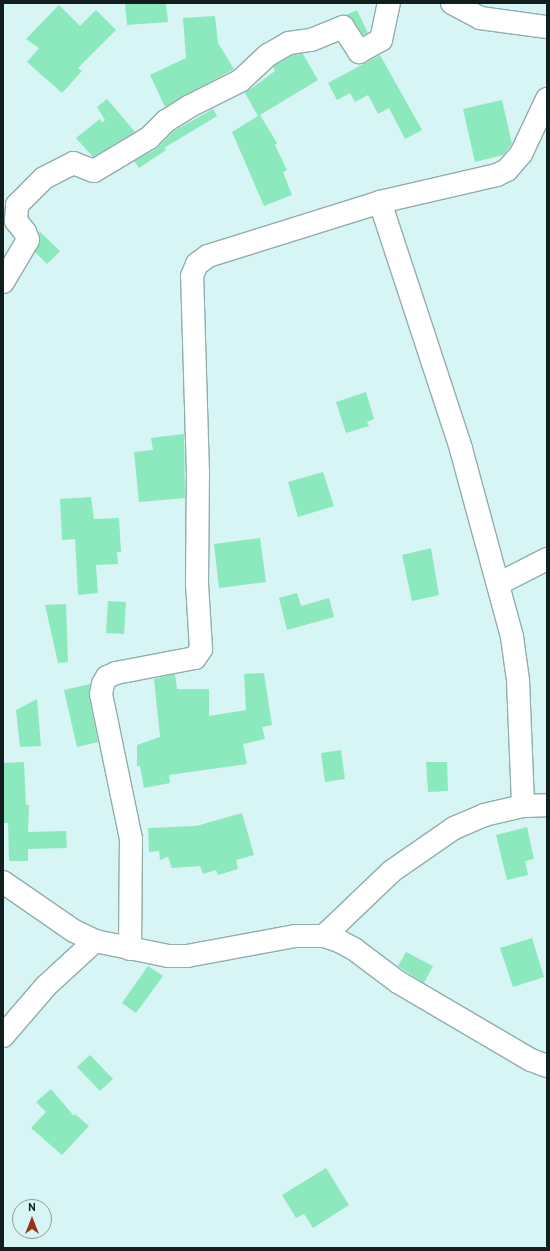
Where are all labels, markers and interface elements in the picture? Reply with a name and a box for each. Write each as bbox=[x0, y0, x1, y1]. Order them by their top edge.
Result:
north arrow bbox=[12, 1199, 52, 1239]
text: N bbox=[28, 1201, 36, 1215]

